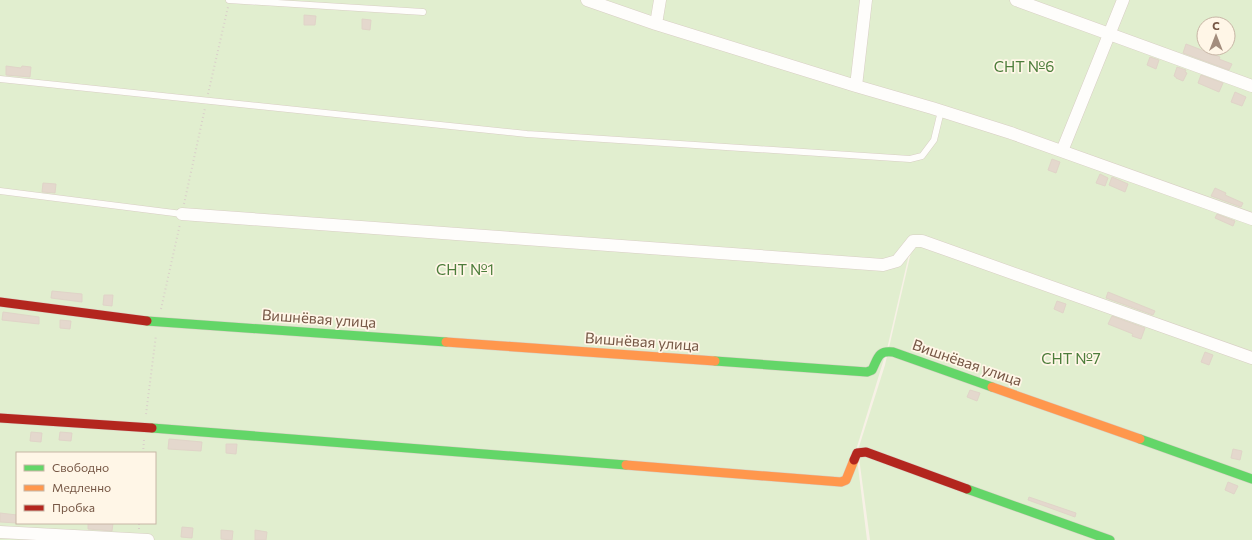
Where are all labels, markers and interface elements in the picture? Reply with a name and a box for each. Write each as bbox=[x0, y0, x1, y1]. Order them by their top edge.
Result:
north arrow bbox=[1196, 16, 1236, 56]
text: С bbox=[1212, 19, 1220, 32]
park label: СНТ №6 bbox=[994, 57, 1054, 75]
park label: СНТ №1 bbox=[436, 260, 494, 278]
street label: Вишнёвая улица bbox=[261, 305, 377, 331]
street label: Вишнёвая улица bbox=[584, 328, 700, 354]
street label: Вишнёвая улица bbox=[910, 335, 1024, 389]
park label: СНТ №7 bbox=[1041, 349, 1101, 367]
legend bbox=[16, 452, 156, 524]
text: Свободно bbox=[52, 460, 109, 474]
text: Медленно bbox=[52, 480, 111, 494]
text: Пробка bbox=[52, 500, 95, 514]

